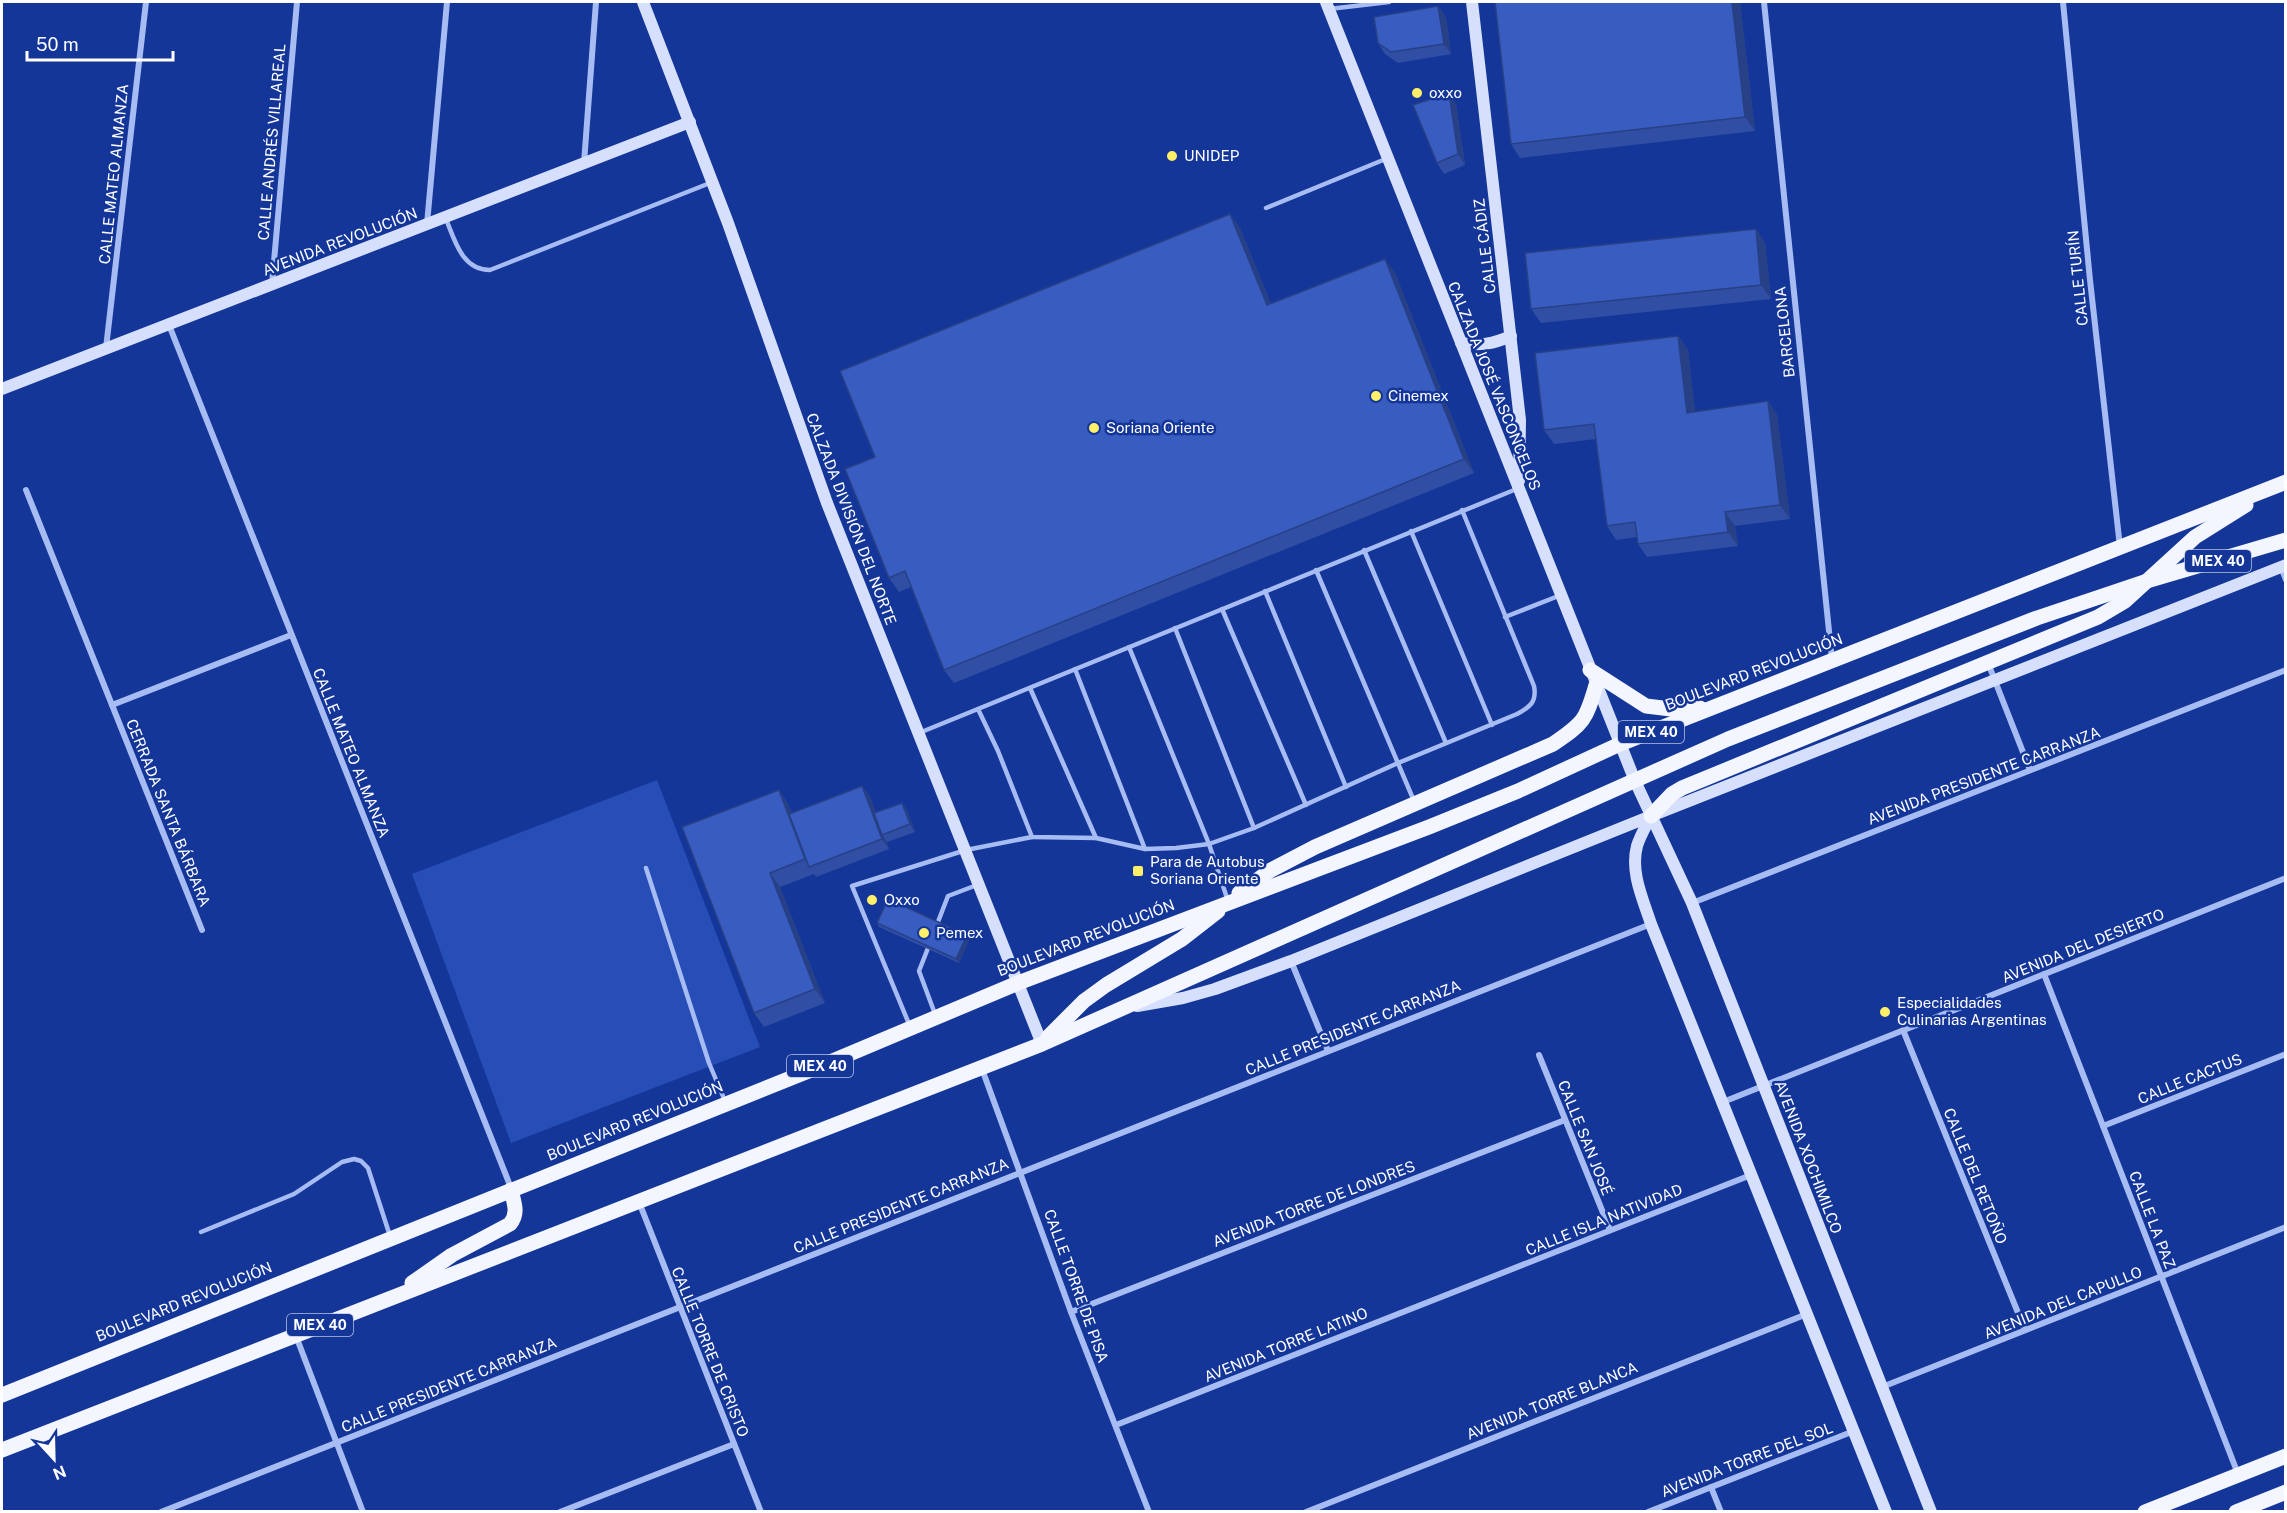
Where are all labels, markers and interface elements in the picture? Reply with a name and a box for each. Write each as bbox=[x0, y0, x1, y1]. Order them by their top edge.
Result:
scale bar bbox=[27, 24, 172, 62]
text: 50 m bbox=[36, 34, 79, 55]
street label: CALLE ANDRÉS VILLAREAL bbox=[254, 43, 289, 241]
street label: CALLE MATEO ALMANZA bbox=[96, 83, 131, 265]
place label: oxxo bbox=[1429, 84, 1462, 101]
marker: oxxo bbox=[1410, 86, 1424, 100]
place label: UNIDEP bbox=[1184, 147, 1240, 164]
marker: UNIDEP bbox=[1165, 149, 1179, 163]
street label: CALLE CÁDIZ bbox=[1470, 197, 1499, 295]
street label: AVENIDA REVOLUCIÓN bbox=[260, 203, 420, 279]
street label: CALLE TURÍN bbox=[2064, 229, 2091, 327]
street label: CALZADA JOSÉ VASCONCELOS bbox=[1445, 279, 1544, 493]
street label: BARCELONA bbox=[1771, 285, 1798, 379]
place label: Cinemex bbox=[1388, 387, 1449, 404]
marker: Cinemex bbox=[1369, 389, 1383, 403]
street label: CALZADA DIVISIÓN DEL NORTE bbox=[803, 410, 901, 627]
place label: Soriana Oriente bbox=[1106, 419, 1214, 436]
marker: Soriana Oriente bbox=[1087, 421, 1101, 435]
road number: MEX 40 bbox=[2185, 550, 2251, 572]
street label: BOULEVARD REVOLUCIÓN bbox=[1662, 629, 1845, 713]
street label: CALLE MATEO ALMANZA bbox=[310, 666, 393, 840]
street label: CERRADA SANTA BÁRBARA bbox=[123, 716, 214, 909]
road number: MEX 40 bbox=[1618, 721, 1684, 743]
street label: AVENIDA PRESIDENTE CARRANZA bbox=[1865, 723, 2103, 828]
place label: Para de Autobus Soriana Oriente bbox=[1150, 853, 1265, 887]
marker: Para de Autobus Soriana Oriente bbox=[1131, 864, 1145, 878]
place label: Oxxo bbox=[884, 891, 920, 908]
marker: Oxxo bbox=[865, 893, 879, 907]
street label: BOULEVARD REVOLUCIÓN bbox=[994, 895, 1177, 979]
street label: AVENIDA DEL DESIERTO bbox=[1999, 905, 2166, 986]
place label: Pemex bbox=[936, 924, 983, 941]
marker: Pemex bbox=[917, 926, 931, 940]
street label: CALLE PRESIDENTE CARRANZA bbox=[1243, 976, 1463, 1079]
place label: Especialidades Culinarias Argentinas bbox=[1897, 994, 2047, 1028]
marker: Especialidades Culinarias Argentinas bbox=[1878, 1005, 1892, 1019]
street label: CALLE CACTUS bbox=[2135, 1050, 2244, 1107]
road number: MEX 40 bbox=[787, 1055, 853, 1077]
street label: BOULEVARD REVOLUCIÓN bbox=[544, 1076, 725, 1164]
street label: CALLE SAN JOSÉ bbox=[1555, 1078, 1616, 1198]
street label: AVENIDA XOCHIMILCO bbox=[1771, 1078, 1846, 1236]
street label: CALLE DEL RETOÑO bbox=[1940, 1105, 2011, 1246]
street label: CALLE PRESIDENTE CARRANZA bbox=[791, 1154, 1011, 1257]
street label: AVENIDA TORRE DE LONDRES bbox=[1210, 1157, 1417, 1250]
street label: CALLE LA PAZ bbox=[2126, 1169, 2179, 1271]
street label: CALLE ISLA NATIVIDAD bbox=[1523, 1180, 1685, 1259]
street label: CALLE TORRE DE PISA bbox=[1041, 1207, 1112, 1365]
street label: BOULEVARD REVOLUCIÓN bbox=[93, 1257, 274, 1345]
street label: AVENIDA DEL CAPULLO bbox=[1981, 1263, 2144, 1342]
street label: CALLE TORRE DE CRISTO bbox=[669, 1264, 752, 1439]
street label: AVENIDA TORRE LATINO bbox=[1201, 1304, 1370, 1385]
road number: MEX 40 bbox=[287, 1314, 353, 1336]
street label: CALLE PRESIDENTE CARRANZA bbox=[339, 1333, 559, 1436]
street label: AVENIDA TORRE BLANCA bbox=[1464, 1358, 1640, 1443]
street label: AVENIDA TORRE DEL SOL bbox=[1658, 1419, 1835, 1500]
north arrow bbox=[24, 1429, 84, 1489]
text: N bbox=[50, 1461, 69, 1484]

